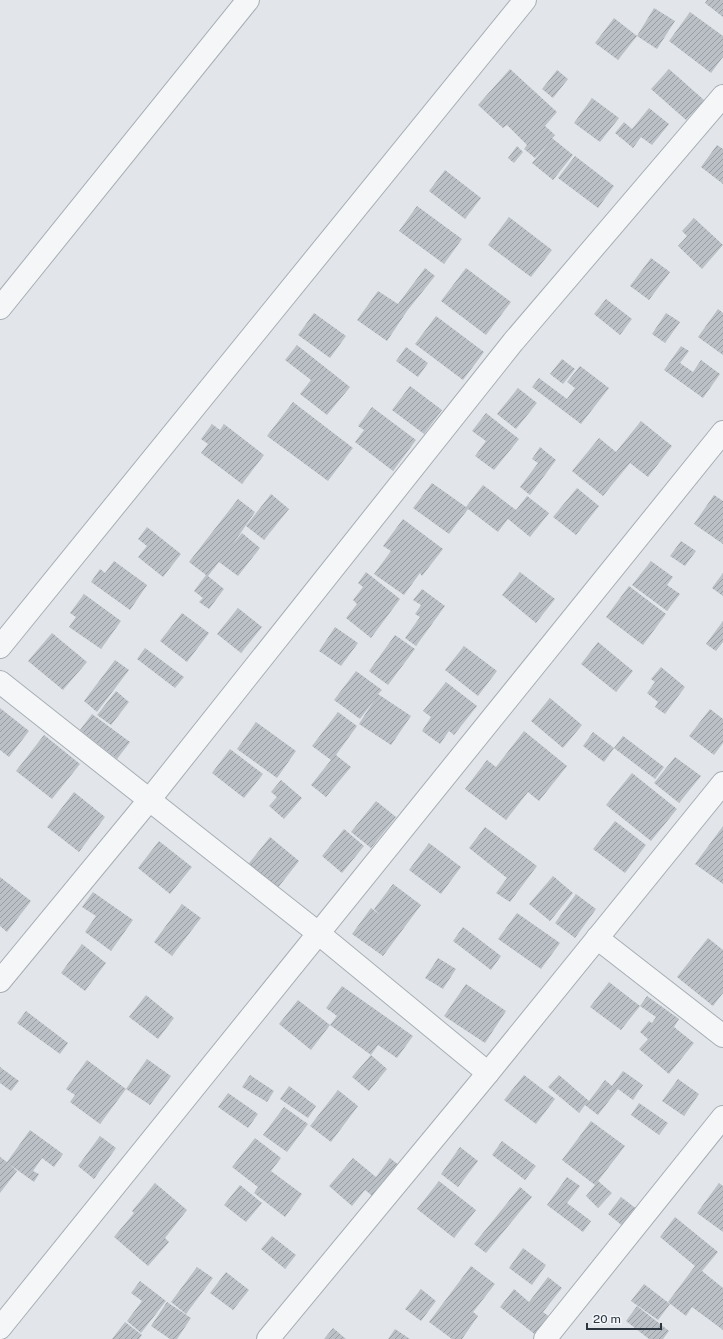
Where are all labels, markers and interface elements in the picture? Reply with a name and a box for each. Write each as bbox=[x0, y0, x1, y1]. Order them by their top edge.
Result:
scale bar bbox=[587, 1305, 661, 1331]
text: 20 m bbox=[593, 1312, 621, 1326]

